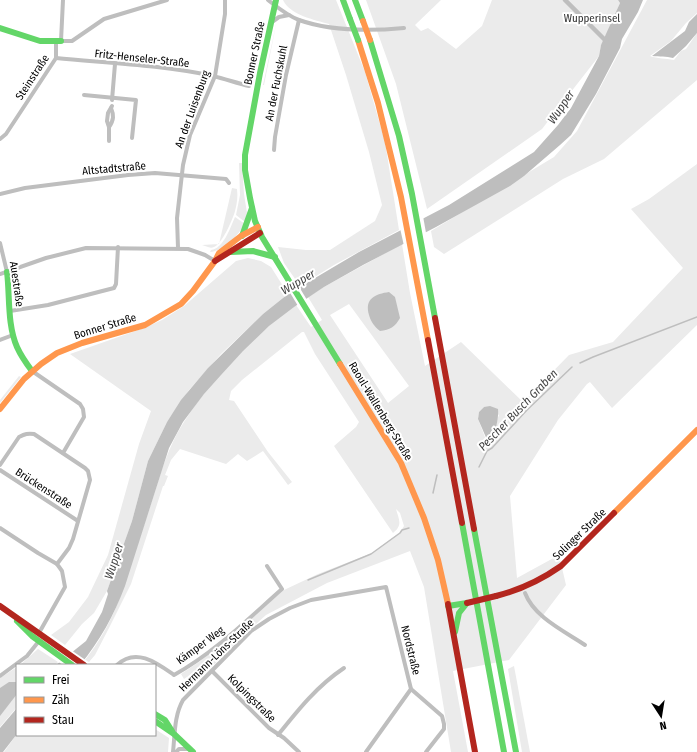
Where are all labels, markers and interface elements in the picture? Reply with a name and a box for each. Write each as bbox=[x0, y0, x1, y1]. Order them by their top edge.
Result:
park label: Wupperinsel bbox=[564, 12, 620, 25]
street label: Bonner Straße bbox=[241, 20, 268, 86]
street label: An der Fuchskuhl bbox=[263, 44, 290, 122]
street label: Fritz-Henseler-Straße bbox=[94, 47, 190, 70]
street label: Steinstraße bbox=[13, 52, 52, 102]
street label: An der Luisenburg bbox=[172, 68, 213, 150]
water label: Wupper bbox=[545, 87, 578, 126]
street label: Altstadtstraße bbox=[82, 159, 146, 178]
street label: Auestraße bbox=[7, 261, 26, 307]
water label: Wupper bbox=[278, 266, 318, 298]
street label: Bonner Straße bbox=[72, 311, 138, 342]
street label: Raoul-Wallenberg-Straße bbox=[346, 360, 415, 463]
water label: Pescher Busch Graben bbox=[476, 366, 560, 454]
street label: Brückenstraße bbox=[13, 465, 75, 512]
street label: Solinger Straße bbox=[550, 506, 609, 563]
water label: Wupper bbox=[102, 540, 127, 581]
street label: Hermann-Löns-Straße bbox=[176, 616, 257, 694]
street label: Kämper Weg bbox=[174, 623, 227, 667]
street label: Nordstraße bbox=[398, 624, 423, 676]
legend bbox=[16, 664, 156, 736]
street label: Kolpingstraße bbox=[225, 672, 278, 725]
text: Frei bbox=[52, 673, 70, 687]
text: Zäh bbox=[52, 693, 70, 707]
north arrow bbox=[641, 696, 681, 736]
text: Stau bbox=[52, 713, 74, 727]
text: N bbox=[658, 718, 668, 732]

